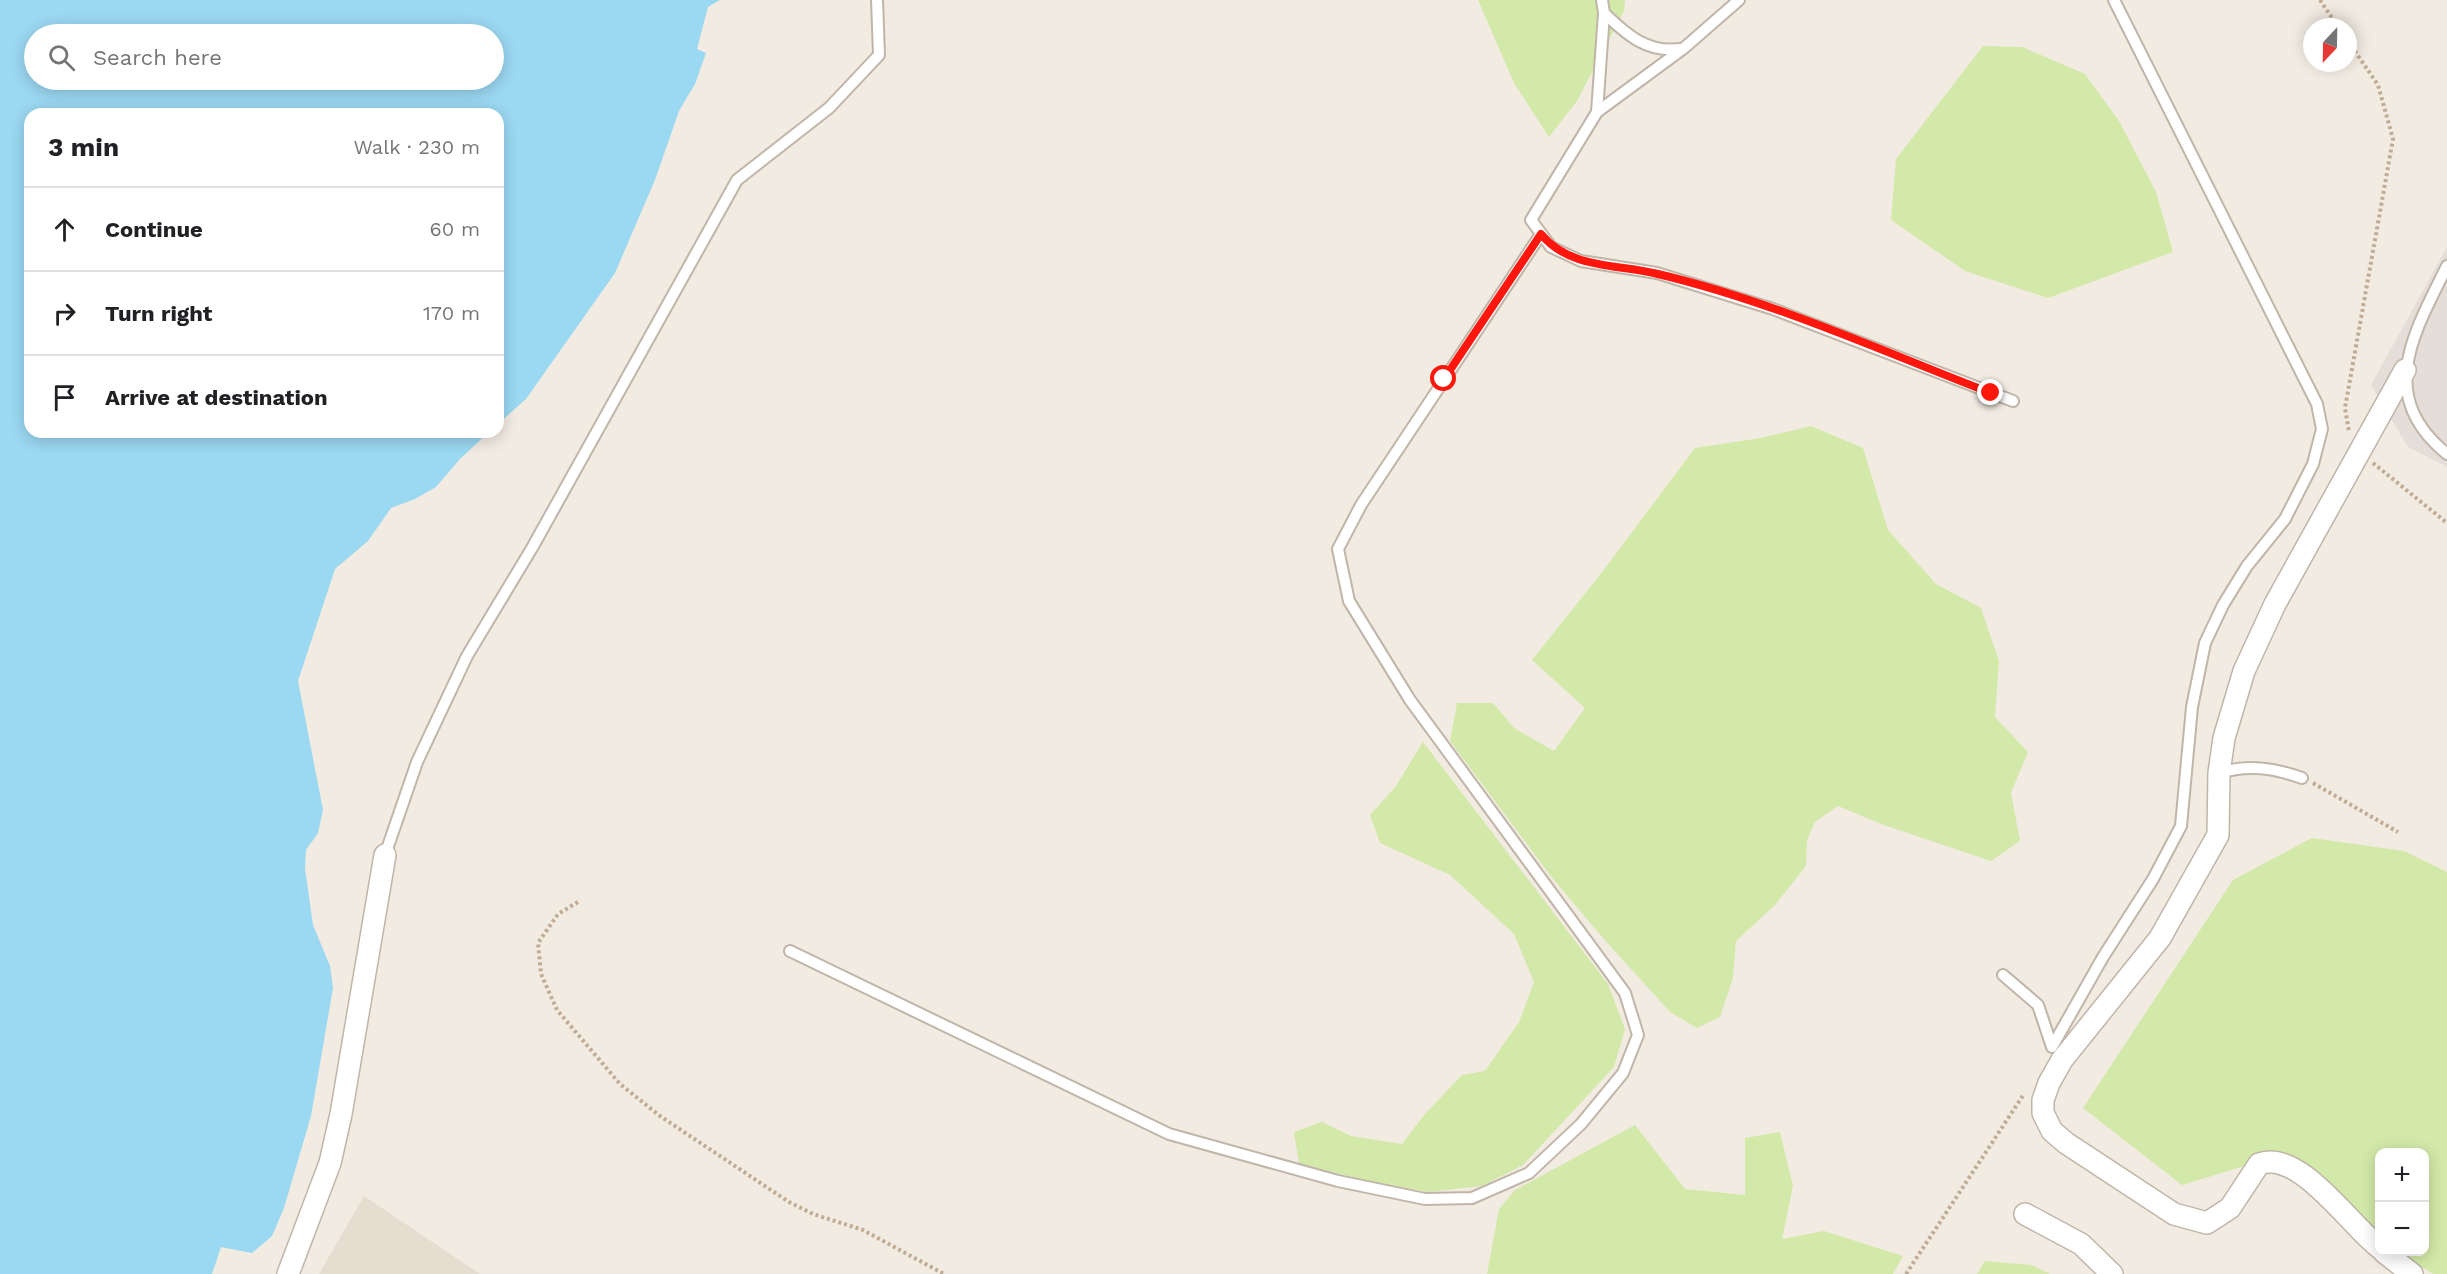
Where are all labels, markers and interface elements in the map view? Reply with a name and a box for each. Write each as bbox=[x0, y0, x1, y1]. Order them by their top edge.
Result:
north arrow bbox=[2303, 18, 2357, 72]
search box bbox=[24, 24, 504, 90]
icon: search bbox=[45, 41, 78, 74]
text: Search here bbox=[93, 45, 222, 70]
text: 3 min bbox=[48, 132, 119, 162]
text: Walk · 230 m bbox=[353, 135, 480, 159]
icon: ahead bbox=[48, 213, 81, 246]
text: Continue bbox=[105, 217, 203, 242]
text: 60 m bbox=[430, 217, 480, 241]
icon: right bbox=[48, 297, 81, 330]
text: Turn right bbox=[105, 301, 212, 326]
text: 170 m bbox=[423, 301, 480, 325]
route start bbox=[1430, 365, 1456, 391]
route end bbox=[1977, 379, 2003, 405]
icon: arrive bbox=[48, 381, 81, 414]
text: Arrive at destination bbox=[105, 385, 328, 410]
map controls bbox=[2375, 1148, 2429, 1256]
button: + bbox=[2375, 1148, 2429, 1202]
button: − bbox=[2375, 1202, 2429, 1256]

